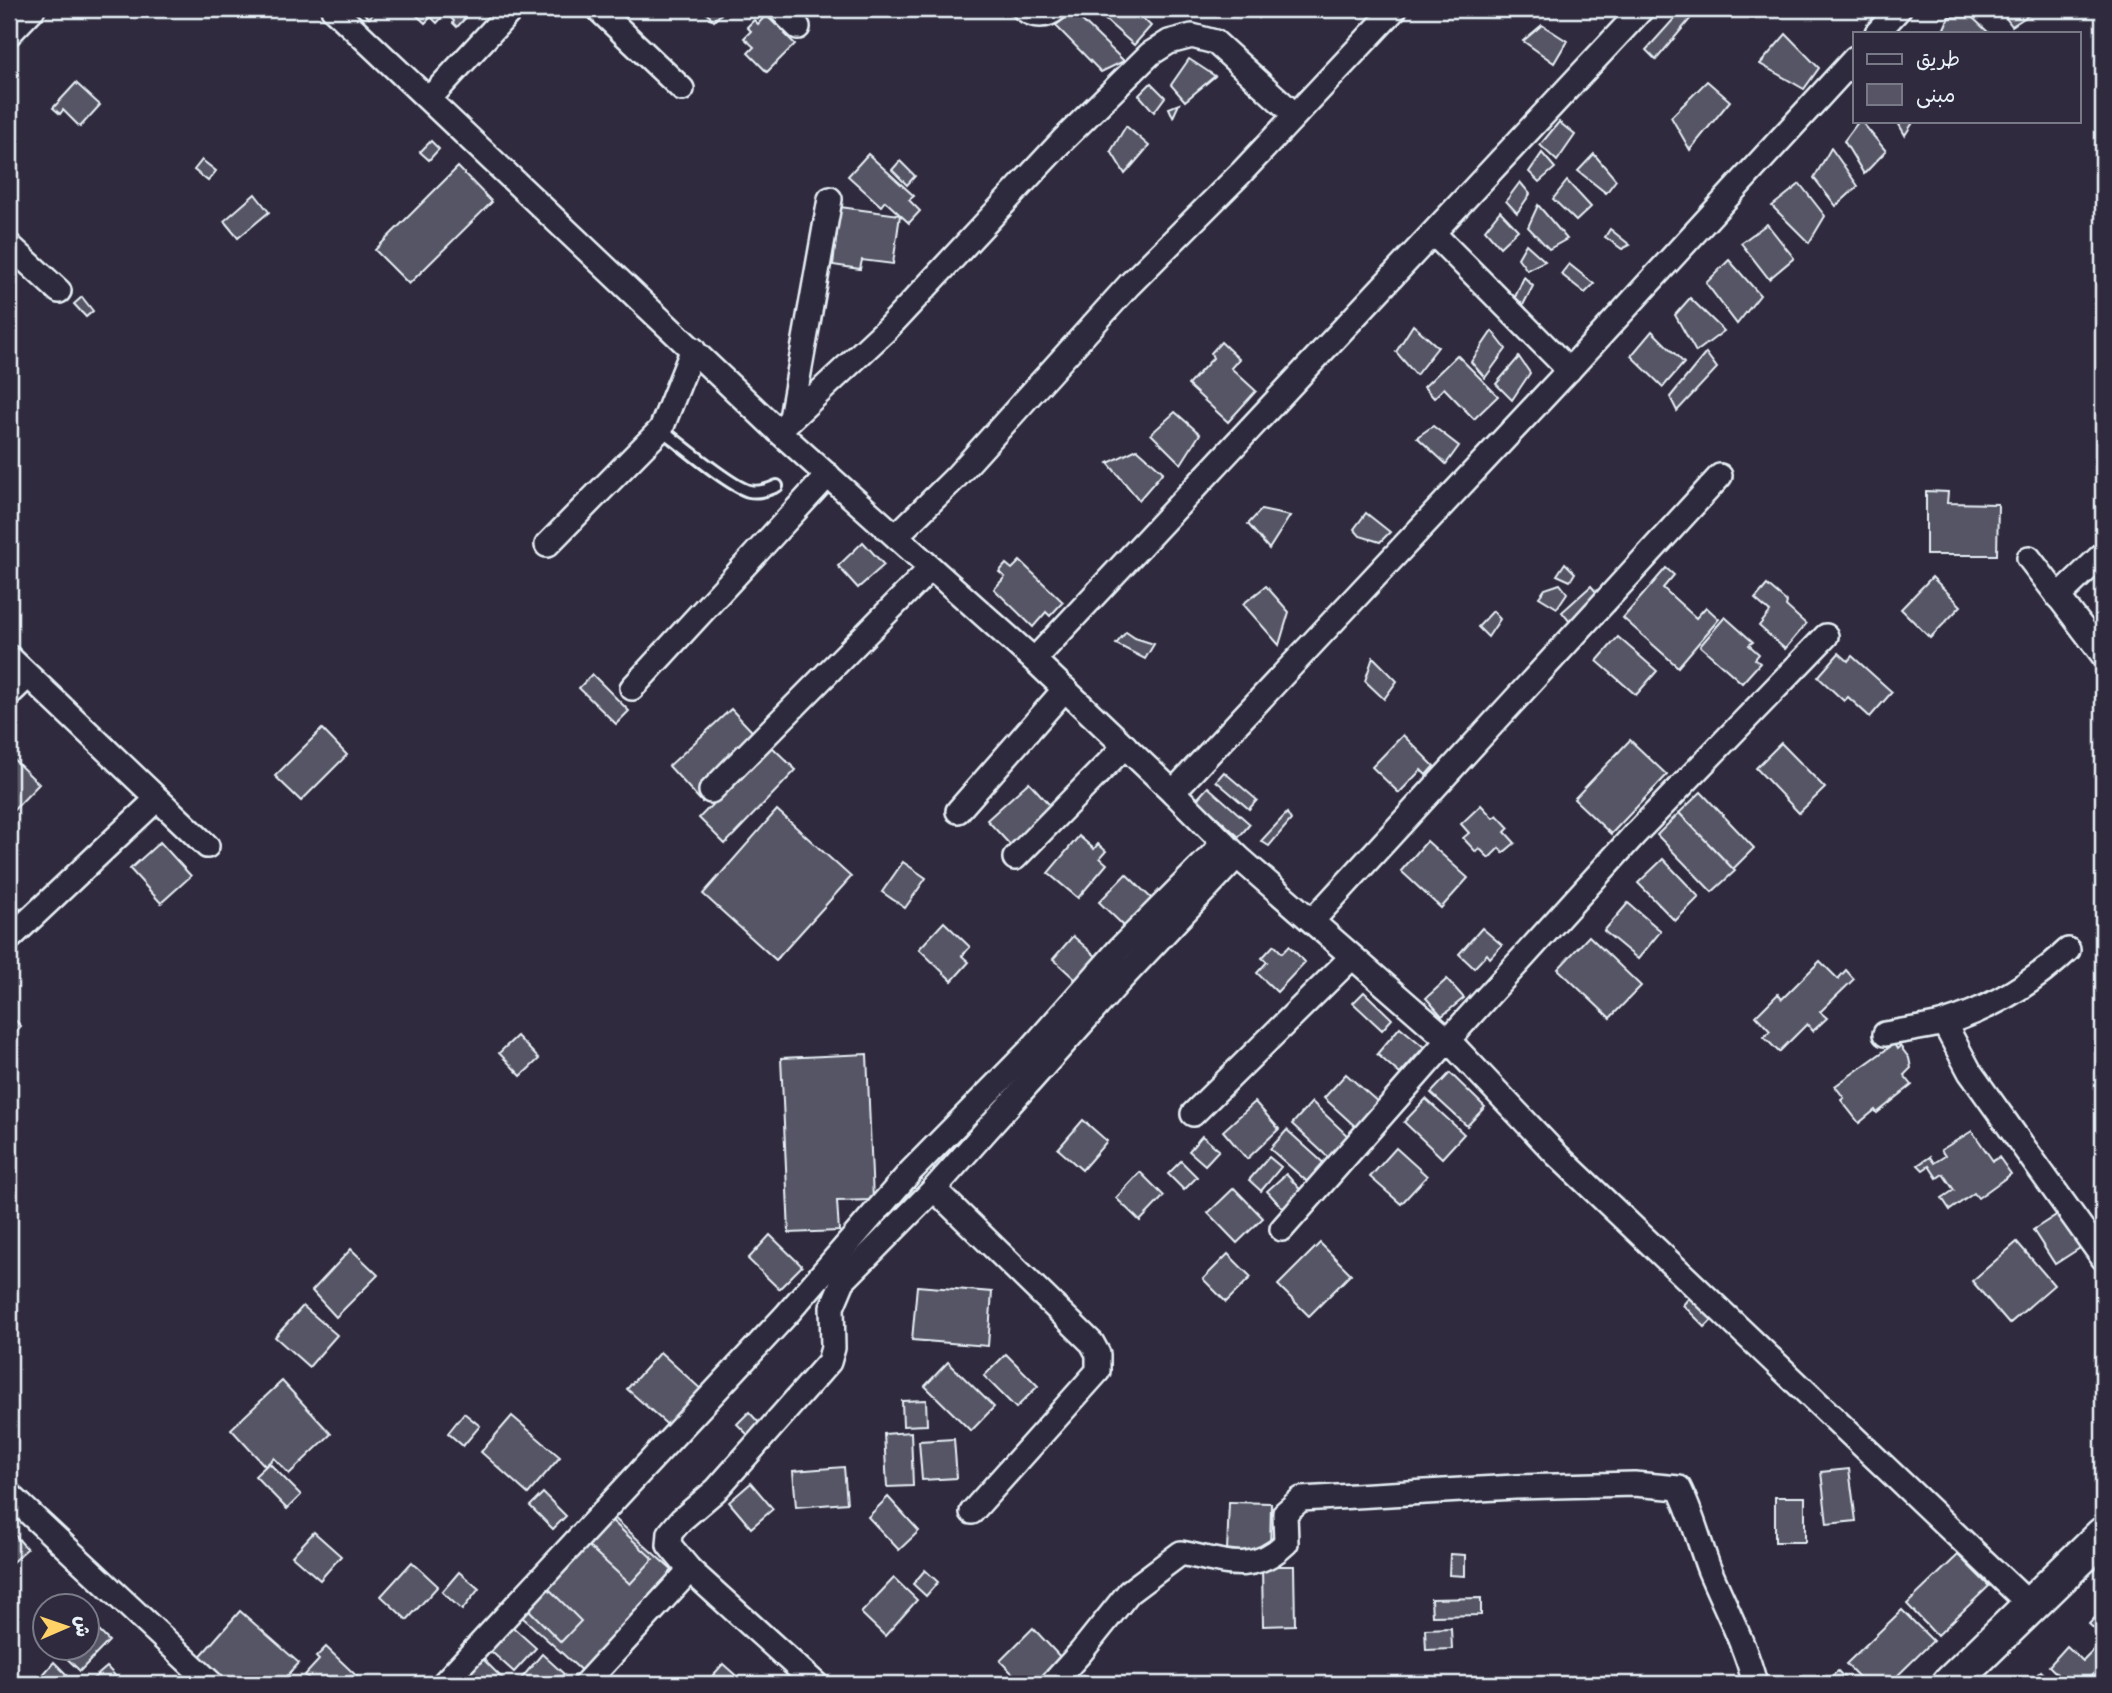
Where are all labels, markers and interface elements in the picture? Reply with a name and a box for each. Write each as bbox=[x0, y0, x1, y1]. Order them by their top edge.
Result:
legend bbox=[1853, 32, 2080, 122]
text: طريق bbox=[1916, 47, 1960, 72]
text: مبنى bbox=[1916, 83, 1955, 109]
north arrow bbox=[32, 1592, 102, 1662]
text: ش bbox=[70, 1616, 93, 1637]

